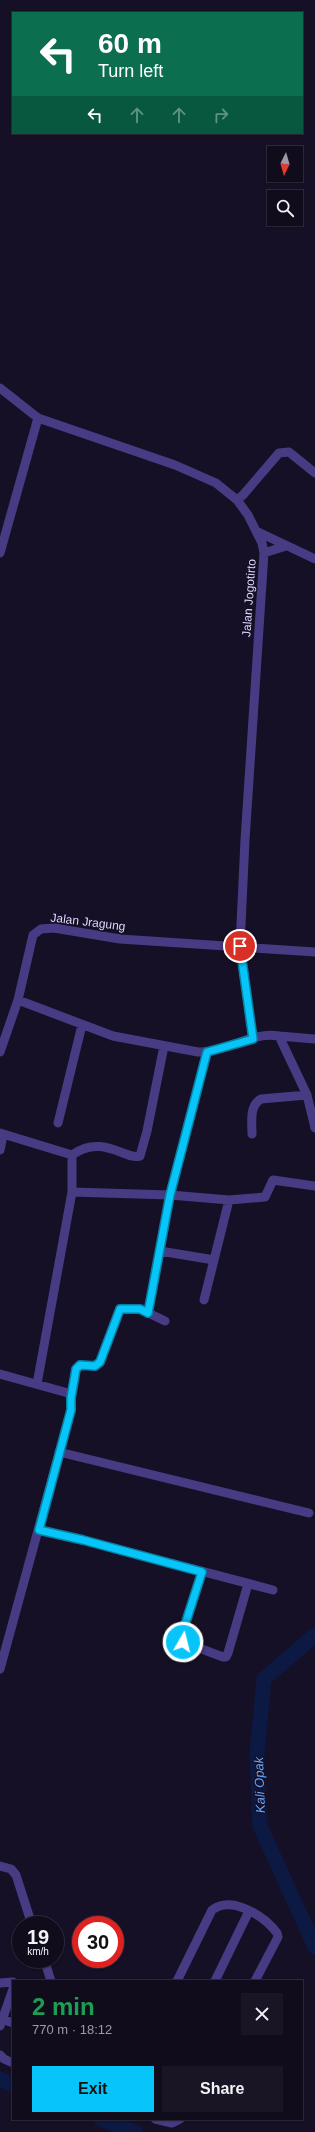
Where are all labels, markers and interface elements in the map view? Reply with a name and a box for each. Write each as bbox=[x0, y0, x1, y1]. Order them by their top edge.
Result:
icon: left bbox=[32, 28, 84, 80]
text: 60 m bbox=[98, 28, 162, 59]
text: Turn left bbox=[98, 61, 163, 81]
icon: left bbox=[84, 104, 106, 126]
icon: ahead bbox=[126, 104, 148, 126]
icon: ahead bbox=[168, 104, 190, 126]
icon: right bbox=[210, 104, 232, 126]
north arrow bbox=[267, 146, 303, 182]
map controls bbox=[267, 146, 303, 226]
button: search bbox=[267, 190, 303, 226]
street label: Jalan Jogotirto bbox=[239, 558, 259, 637]
street label: Jalan Jragung bbox=[50, 910, 126, 934]
pin bbox=[223, 929, 257, 963]
icon: arrive bbox=[229, 935, 251, 957]
position arrow bbox=[162, 1621, 204, 1663]
water label: Kali Opak bbox=[251, 1755, 268, 1813]
speed limit sign: 30 bbox=[72, 1916, 124, 1968]
text: 19 bbox=[27, 1926, 49, 1948]
text: km/h bbox=[27, 1946, 49, 1957]
text: 2 min bbox=[32, 1993, 95, 2020]
button: close bbox=[241, 1993, 283, 2035]
text: 770 m · 18:12 bbox=[32, 2022, 112, 2037]
button: Exit bbox=[32, 2066, 154, 2112]
button: Share bbox=[162, 2066, 283, 2112]

